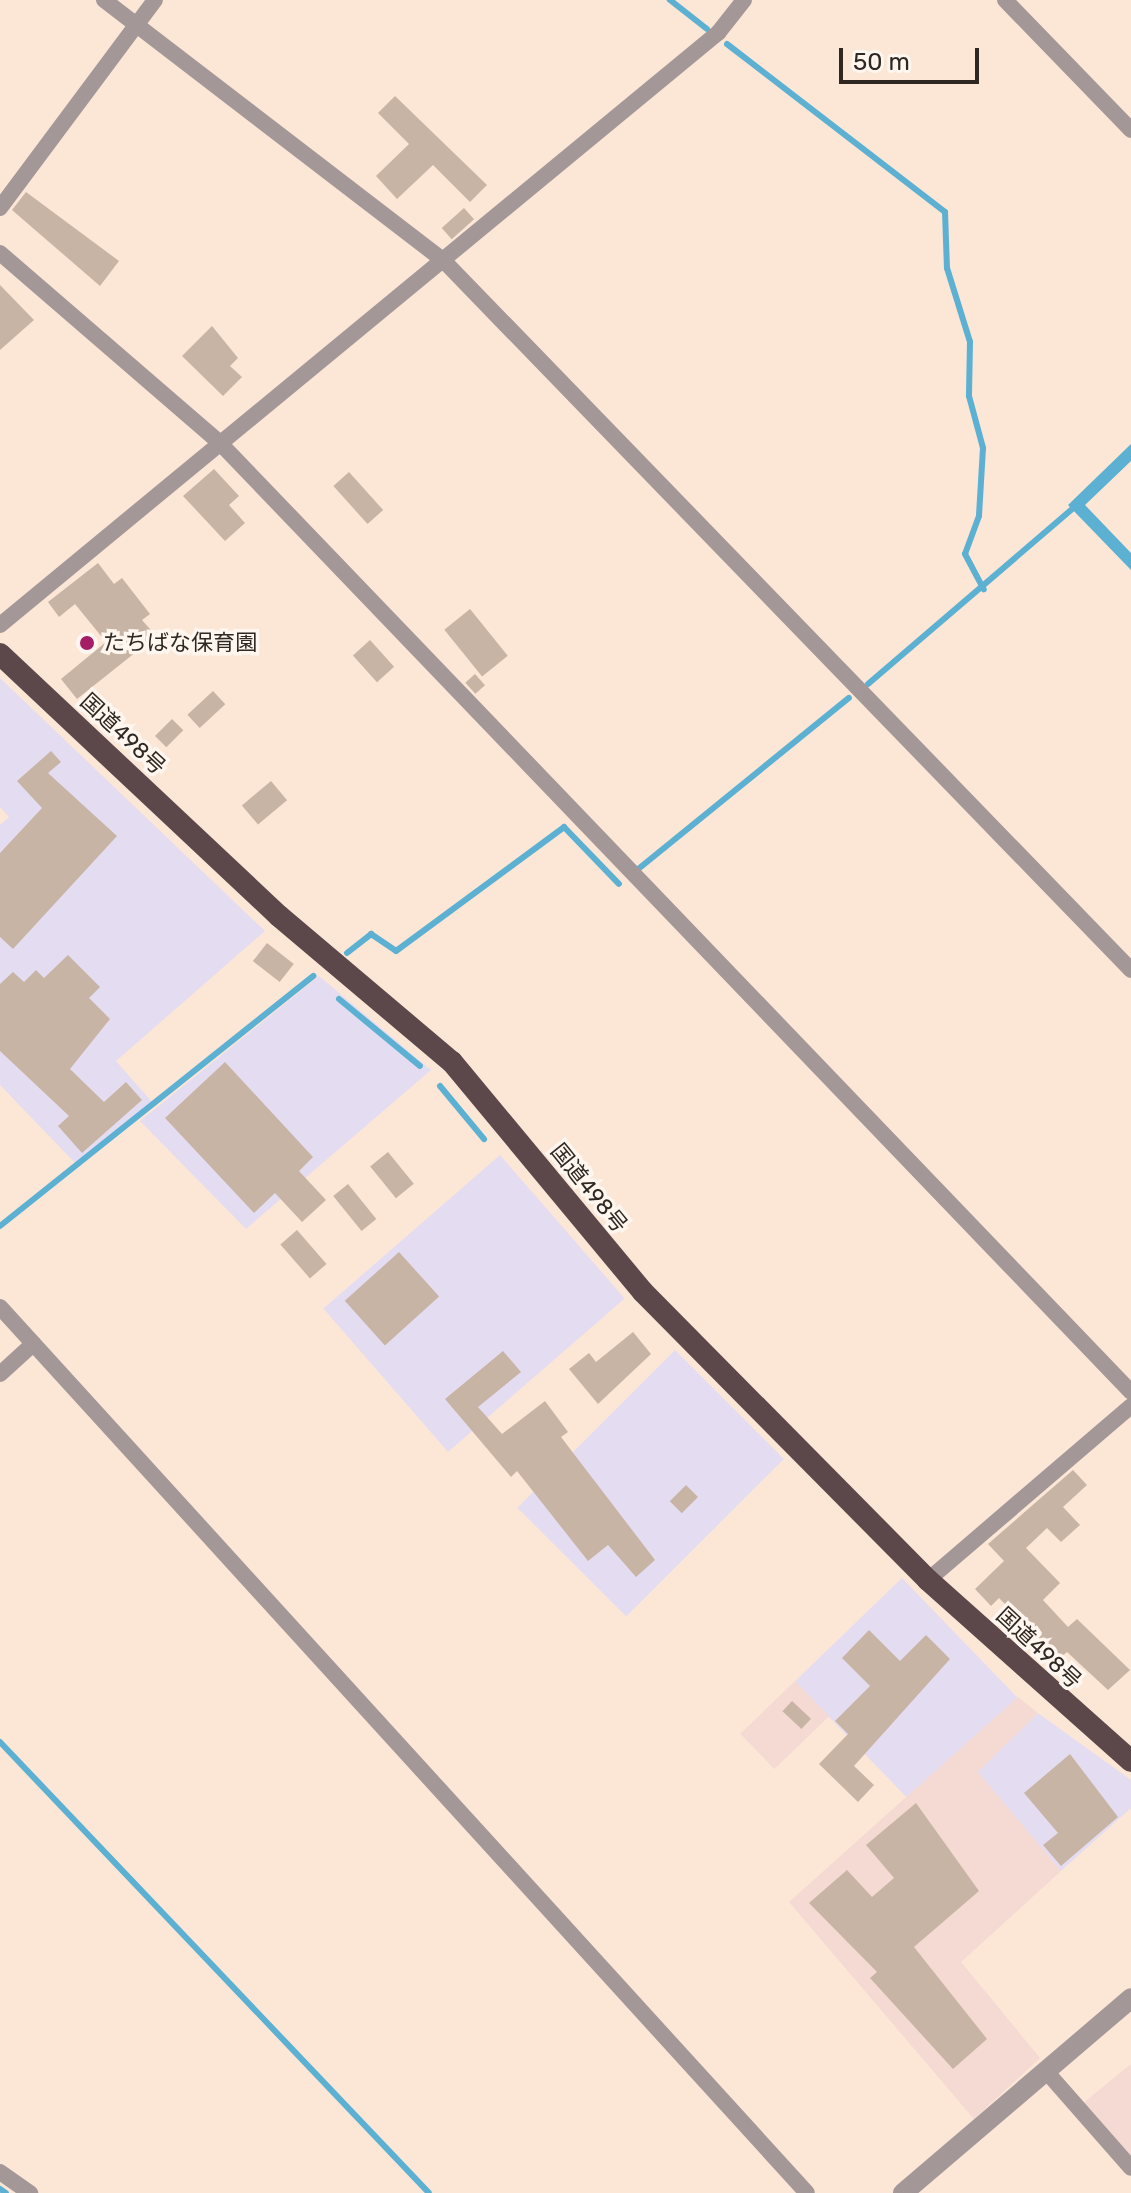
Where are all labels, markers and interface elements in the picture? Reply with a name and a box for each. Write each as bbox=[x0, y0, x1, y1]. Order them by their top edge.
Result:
scale bar bbox=[843, 32, 983, 82]
text: 50 m bbox=[853, 48, 910, 76]
place label: たちばな保育園 bbox=[103, 630, 257, 656]
marker: たちばな保育園 bbox=[78, 634, 96, 652]
street label: 国道498号 bbox=[75, 688, 171, 780]
street label: 国道498号 bbox=[545, 1138, 633, 1238]
street label: 国道498号 bbox=[991, 1602, 1087, 1694]

